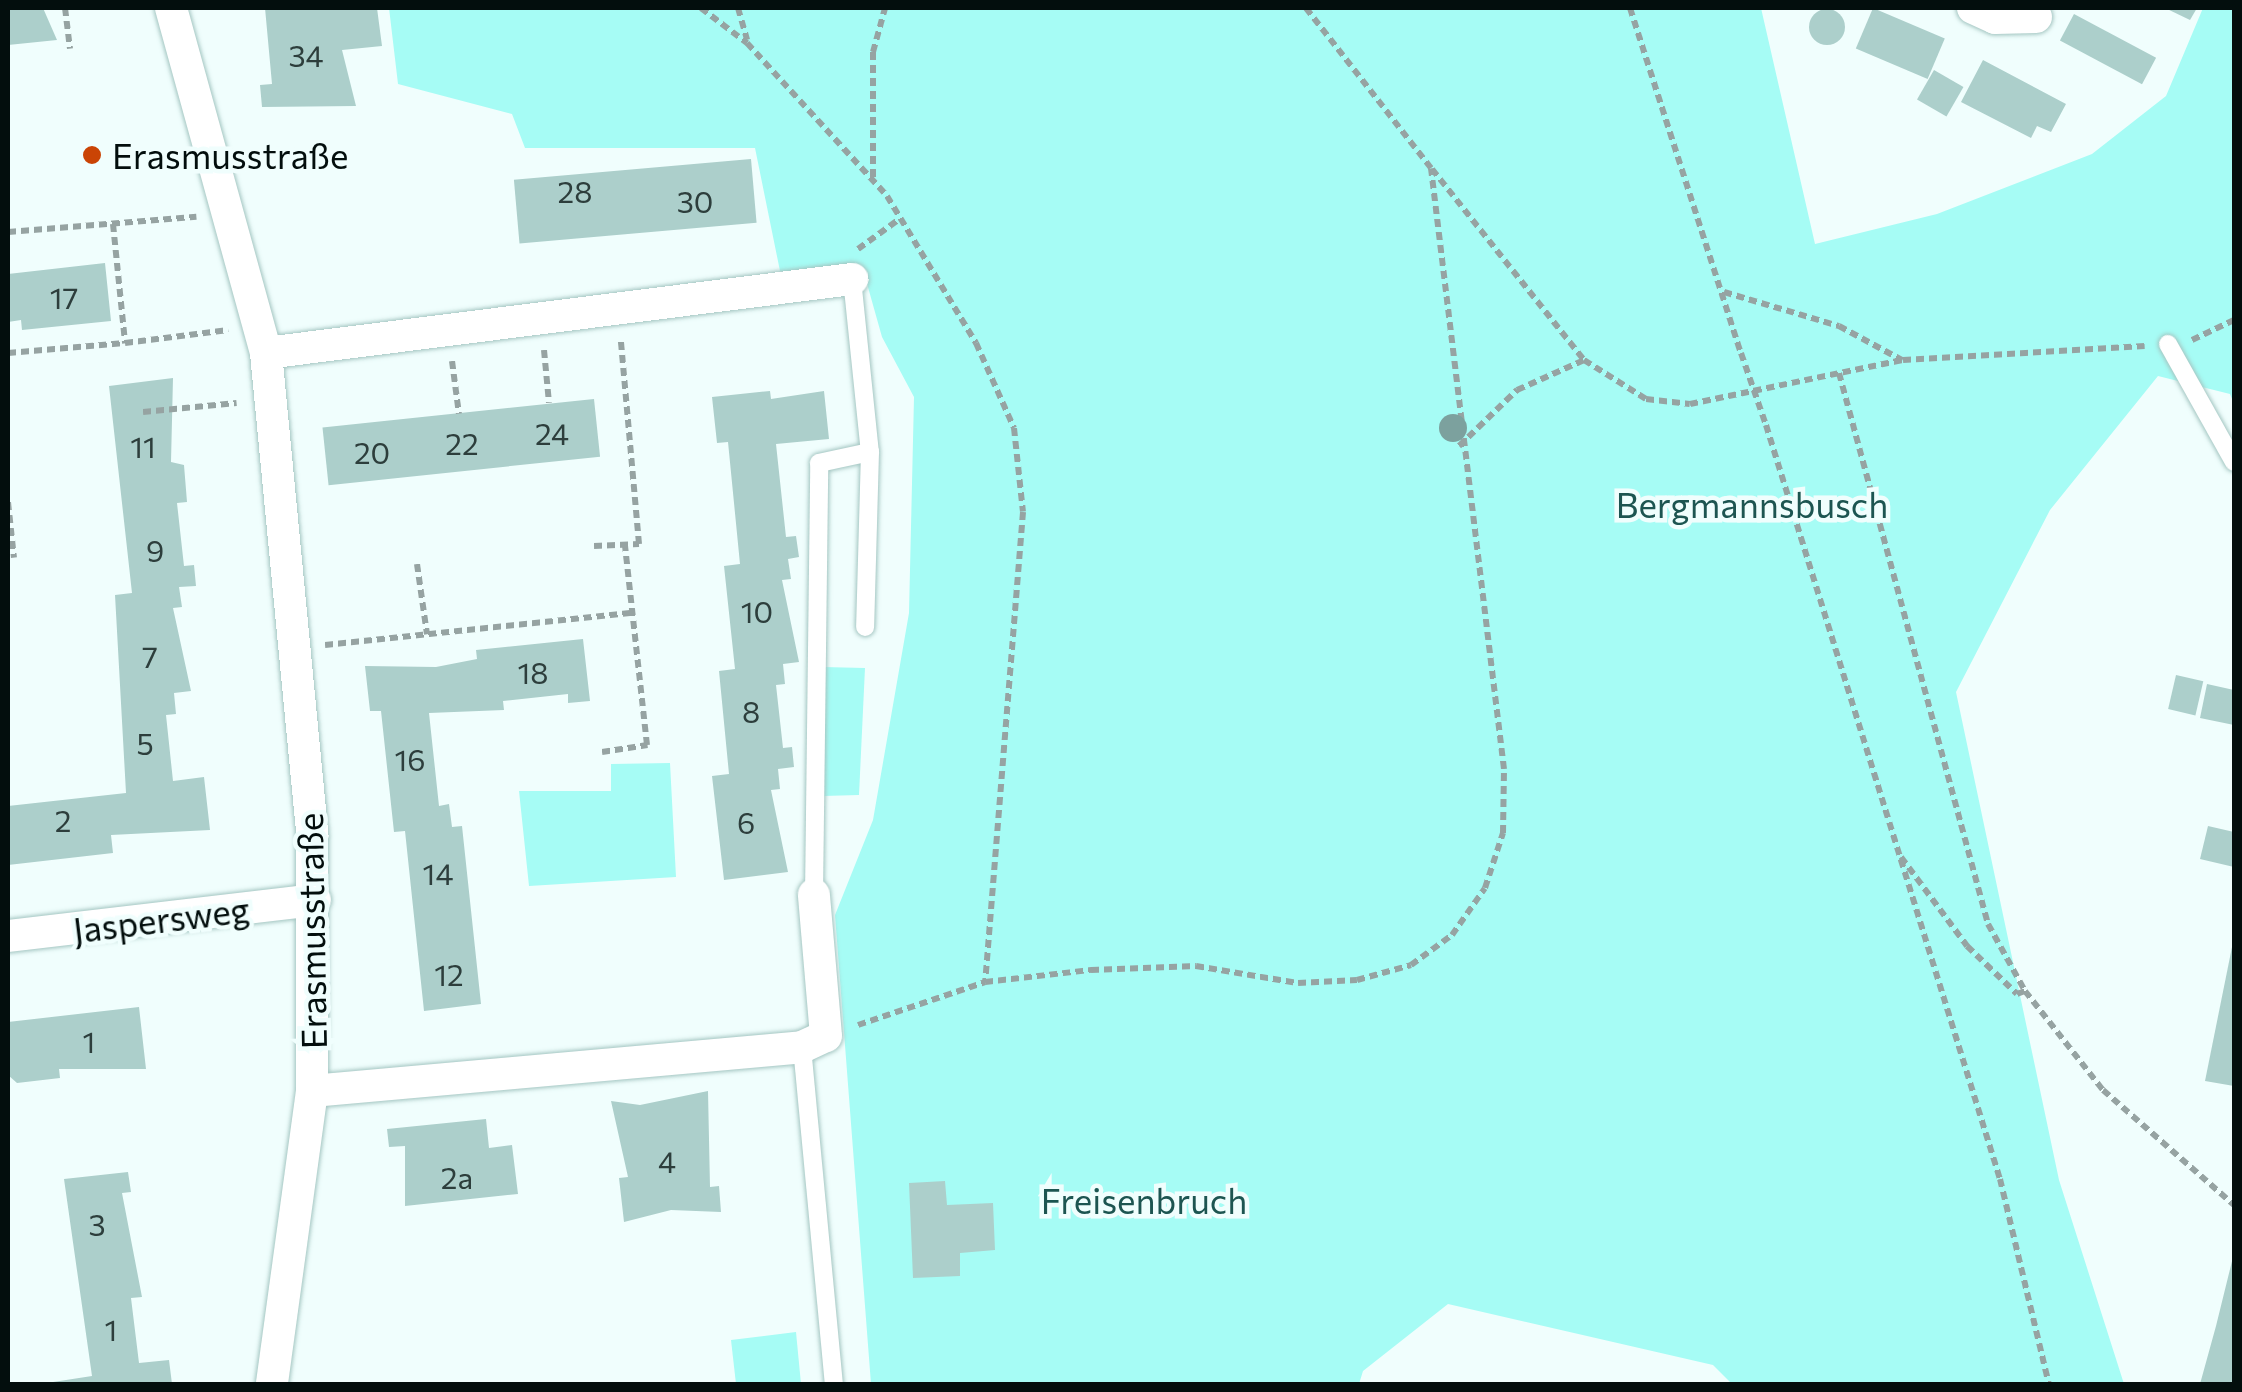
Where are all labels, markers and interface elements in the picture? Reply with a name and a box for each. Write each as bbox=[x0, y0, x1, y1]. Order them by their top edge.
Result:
house number: 34 bbox=[288, 37, 324, 73]
place label: Erasmusstraße bbox=[112, 134, 348, 176]
marker: Erasmusstraße bbox=[81, 144, 103, 166]
house number: 28 bbox=[558, 173, 592, 209]
house number: 30 bbox=[677, 183, 713, 219]
house number: 17 bbox=[50, 279, 78, 315]
house number: 24 bbox=[535, 415, 569, 451]
house number: 22 bbox=[445, 425, 479, 461]
house number: 11 bbox=[130, 428, 156, 464]
house number: 20 bbox=[354, 434, 390, 470]
park label: Bergmannsbusch bbox=[1616, 483, 1888, 525]
house number: 9 bbox=[146, 532, 164, 568]
house number: 10 bbox=[741, 593, 773, 629]
house number: 7 bbox=[142, 638, 158, 674]
house number: 18 bbox=[517, 654, 549, 690]
house number: 8 bbox=[742, 693, 760, 729]
house number: 5 bbox=[136, 725, 154, 761]
house number: 16 bbox=[394, 741, 426, 777]
house number: 2 bbox=[55, 802, 71, 838]
house number: 6 bbox=[737, 804, 755, 840]
street label: Erasmusstraße bbox=[288, 812, 334, 1050]
house number: 14 bbox=[423, 855, 453, 891]
street label: Jaspersweg bbox=[70, 887, 252, 951]
house number: 12 bbox=[434, 956, 464, 992]
house number: 1 bbox=[83, 1023, 95, 1059]
house number: 4 bbox=[658, 1143, 676, 1179]
house number: 2a bbox=[441, 1159, 473, 1195]
park label: Freisenbruch bbox=[1041, 1179, 1247, 1221]
house number: 3 bbox=[88, 1206, 106, 1242]
house number: 1 bbox=[105, 1311, 117, 1347]

